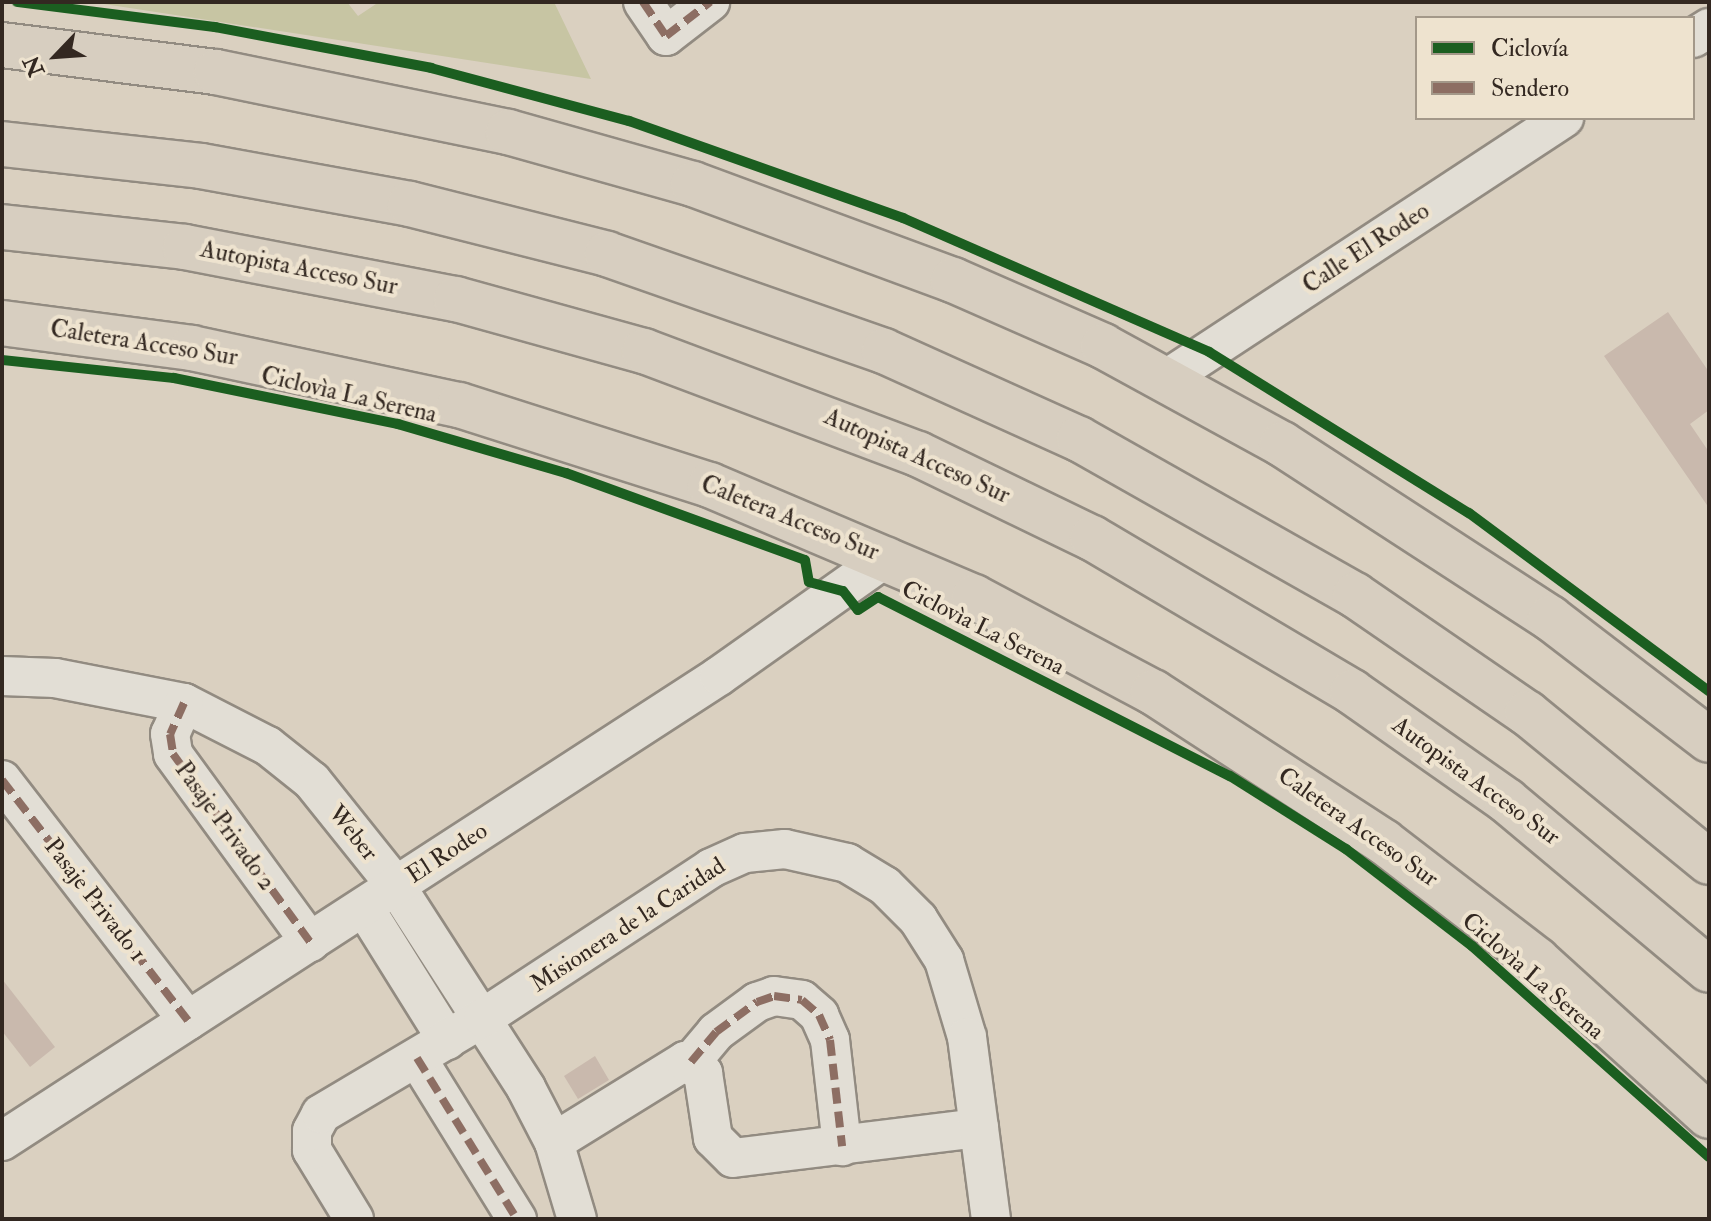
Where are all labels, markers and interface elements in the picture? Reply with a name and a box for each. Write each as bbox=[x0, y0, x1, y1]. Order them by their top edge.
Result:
north arrow bbox=[16, 16, 96, 96]
legend bbox=[1415, 16, 1695, 120]
text: Ciclovía bbox=[1491, 33, 1568, 64]
text: N bbox=[17, 51, 51, 81]
text: Sendero bbox=[1491, 73, 1569, 104]
street label: Calle El Rodeo bbox=[1297, 196, 1435, 300]
street label: Autopista Acceso Sur bbox=[198, 235, 400, 301]
street label: Caletera Acceso Sur bbox=[48, 314, 240, 372]
street label: Ciclovìa La Serena bbox=[258, 361, 440, 429]
street label: Autopista Acceso Sur bbox=[820, 402, 1014, 510]
street label: Caletera Acceso Sur bbox=[697, 469, 883, 567]
street label: Ciclovìa La Serena bbox=[897, 574, 1069, 682]
street label: Autopista Acceso Sur bbox=[1387, 711, 1565, 851]
street label: Pasaje Privado 2 bbox=[169, 756, 281, 896]
street label: Caletera Acceso Sur bbox=[1272, 761, 1444, 893]
street label: Weber bbox=[322, 799, 384, 867]
street label: El Rodeo bbox=[401, 816, 493, 890]
street label: Pasaje Privado 1 bbox=[38, 833, 152, 967]
street label: Misionera de la Caridad bbox=[525, 851, 731, 999]
street label: Ciclovìa La Serena bbox=[1456, 906, 1610, 1046]

